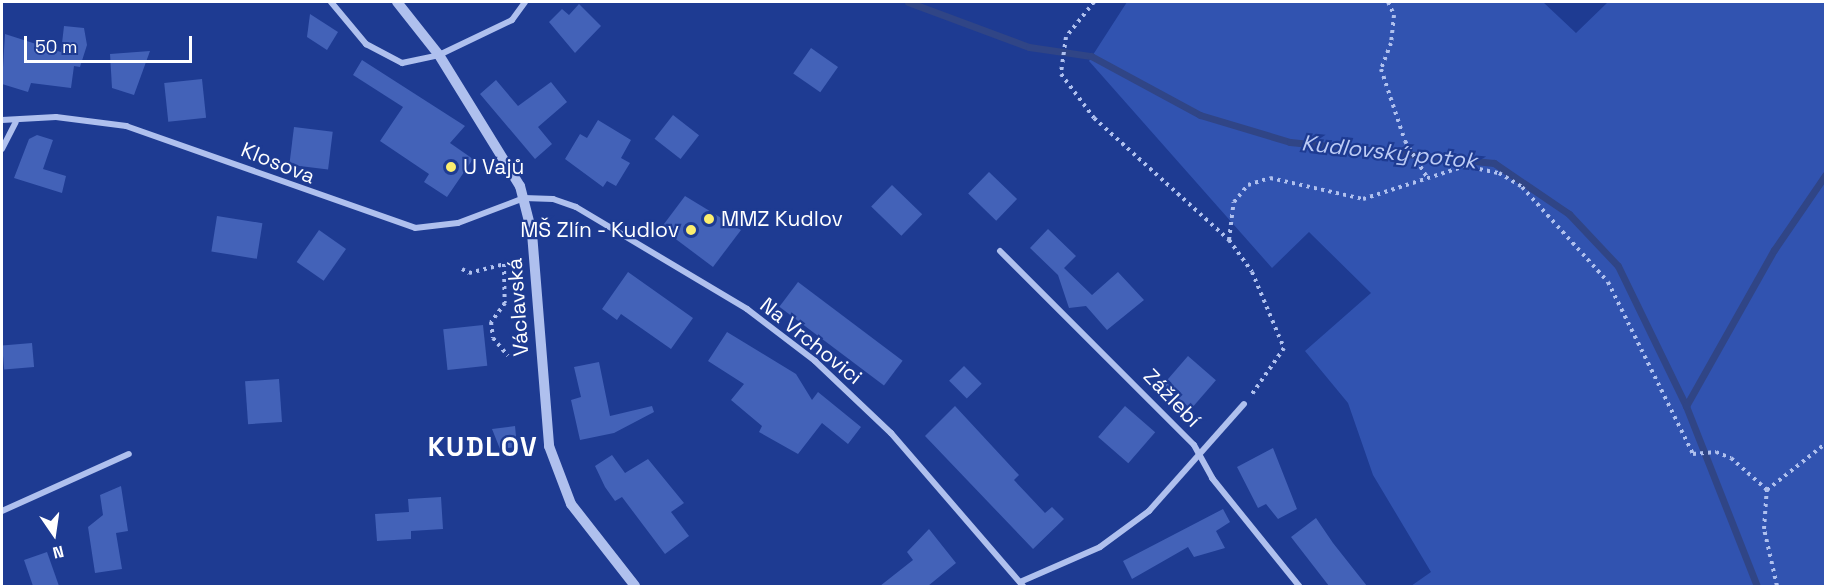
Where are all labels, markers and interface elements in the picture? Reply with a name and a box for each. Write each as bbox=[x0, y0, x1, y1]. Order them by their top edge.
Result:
scale bar bbox=[27, 24, 195, 62]
text: 50 m bbox=[35, 35, 77, 58]
water label: Kudlovský potok bbox=[1300, 130, 1478, 174]
street label: Klosova bbox=[237, 137, 319, 189]
place label: U Vajů bbox=[463, 154, 525, 180]
marker: U Vajů bbox=[444, 160, 458, 174]
place label: MMZ Kudlov bbox=[721, 206, 843, 232]
marker: MMZ Kudlov bbox=[702, 212, 716, 226]
place label: MŠ Zlín - Kudlov bbox=[519, 217, 679, 243]
marker: MŠ Zlín - Kudlov bbox=[684, 223, 698, 237]
street label: Václavská bbox=[502, 257, 534, 357]
street label: Na Vrchovici bbox=[755, 292, 867, 390]
street label: Zážlebí bbox=[1138, 364, 1206, 432]
district label: KUDLOV bbox=[428, 431, 538, 463]
north arrow bbox=[24, 504, 84, 564]
text: N bbox=[51, 541, 66, 563]

